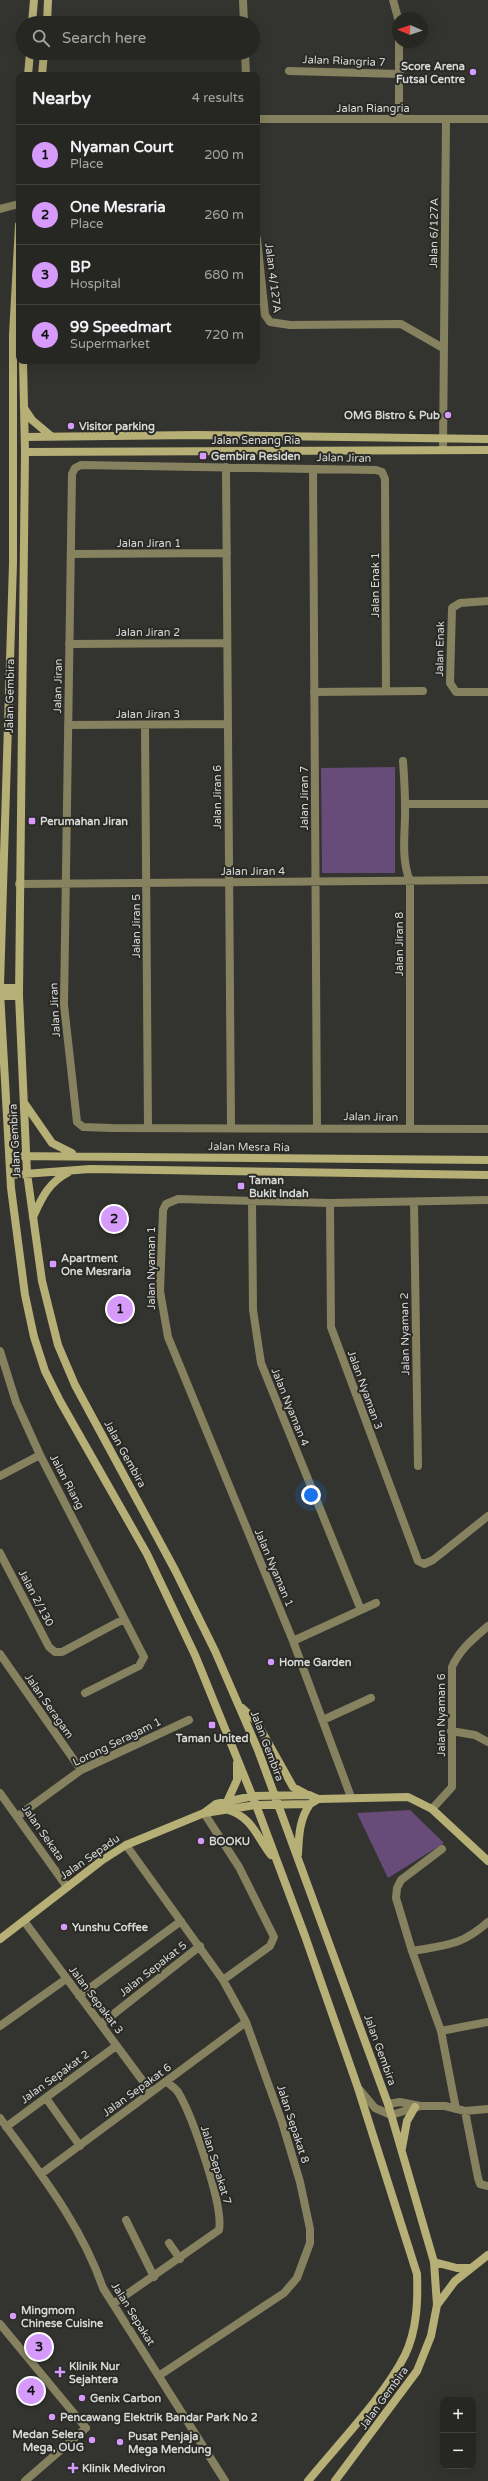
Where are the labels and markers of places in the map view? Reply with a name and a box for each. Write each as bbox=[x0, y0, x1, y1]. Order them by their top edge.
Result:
place label: Score Arena Futsal Centre bbox=[396, 60, 466, 86]
marker: Score Arena Futsal Centre bbox=[468, 67, 478, 77]
place label: OMG Bistro & Pub bbox=[344, 409, 440, 422]
marker: OMG Bistro & Pub bbox=[443, 410, 453, 420]
place label: Visitor parking bbox=[79, 420, 155, 434]
marker: Visitor parking bbox=[66, 421, 76, 431]
place label: Gembira Residen bbox=[211, 450, 301, 463]
marker: Gembira Residen bbox=[198, 451, 208, 461]
place label: Perumahan Jiran bbox=[40, 815, 128, 828]
marker: Perumahan Jiran bbox=[27, 816, 37, 826]
place label: Taman Bukit Indah bbox=[248, 1174, 309, 1200]
marker: Taman Bukit Indah bbox=[236, 1181, 246, 1191]
pin: 2 bbox=[101, 1204, 127, 1234]
place label: Apartment One Mesraria bbox=[61, 1252, 131, 1278]
marker: Apartment One Mesraria bbox=[48, 1259, 58, 1269]
pin: 1 bbox=[107, 1294, 133, 1324]
place label: Home Garden bbox=[279, 1656, 352, 1669]
marker: Home Garden bbox=[266, 1657, 276, 1667]
marker: Taman United bbox=[207, 1720, 217, 1730]
place label: Taman United bbox=[175, 1732, 248, 1745]
place label: BOOKU bbox=[209, 1835, 250, 1848]
marker: BOOKU bbox=[196, 1836, 206, 1846]
place label: Yunshu Coffee bbox=[72, 1921, 149, 1934]
marker: Yunshu Coffee bbox=[59, 1922, 69, 1932]
place label: Mingmom Chinese Cuisine bbox=[21, 2304, 104, 2330]
marker: Mingmom Chinese Cuisine bbox=[8, 2311, 18, 2321]
pin: 3 bbox=[26, 2332, 52, 2362]
place label: Klinik Nur Sejahtera bbox=[69, 2360, 121, 2387]
marker: Klinik Nur Sejahtera bbox=[54, 2366, 66, 2378]
pin: 4 bbox=[18, 2376, 44, 2406]
place label: Genix Carbon bbox=[90, 2392, 161, 2405]
marker: Genix Carbon bbox=[77, 2393, 87, 2403]
place label: Pencawang Elektrik Bandar Park No 2 bbox=[60, 2411, 258, 2425]
marker: Pencawang Elektrik Bandar Park No 2 bbox=[47, 2412, 57, 2422]
place label: Medan Selera Mega, OUG bbox=[12, 2428, 84, 2455]
place label: Pusat Penjaja Mega Mendung bbox=[128, 2430, 211, 2457]
marker: Medan Selera Mega, OUG bbox=[87, 2435, 97, 2445]
marker: Pusat Penjaja Mega Mendung bbox=[115, 2437, 125, 2447]
marker: Klinik Mediviron bbox=[67, 2462, 79, 2474]
place label: Klinik Mediviron bbox=[82, 2462, 166, 2475]

